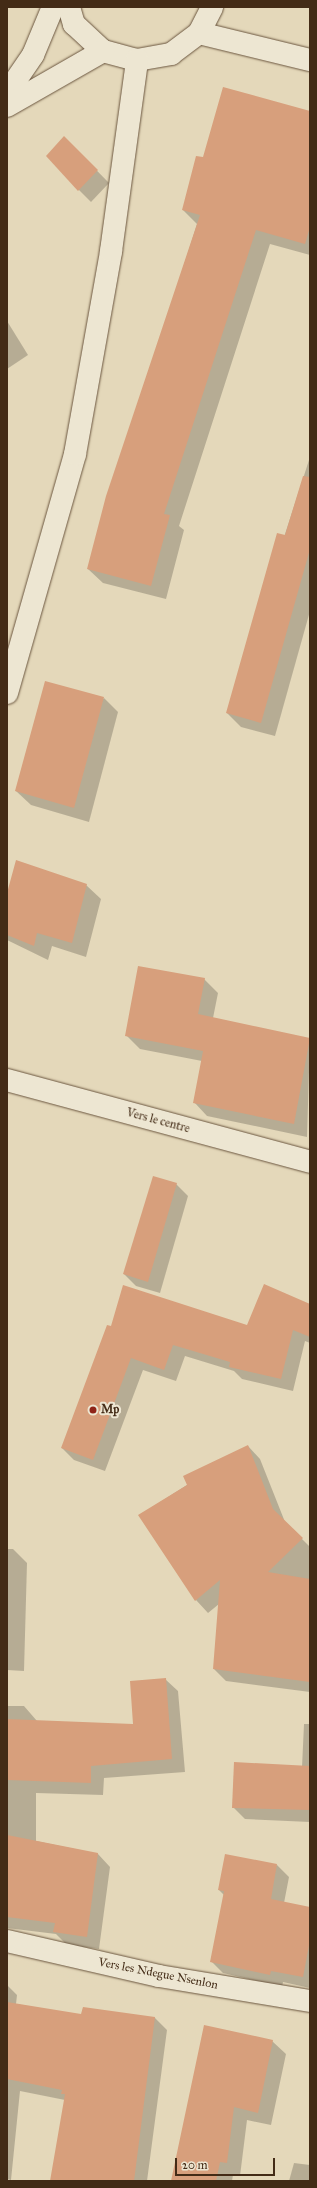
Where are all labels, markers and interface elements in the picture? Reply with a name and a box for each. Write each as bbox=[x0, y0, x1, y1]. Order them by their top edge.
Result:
street label: Vers le centre bbox=[125, 1106, 191, 1136]
place label: Mp bbox=[101, 1403, 119, 1417]
marker: Mp bbox=[88, 1405, 98, 1415]
street label: Vers les Ndegue Nsenlon bbox=[97, 1955, 219, 1993]
scale bar bbox=[177, 2150, 277, 2176]
text: 20 m bbox=[182, 2158, 208, 2172]

